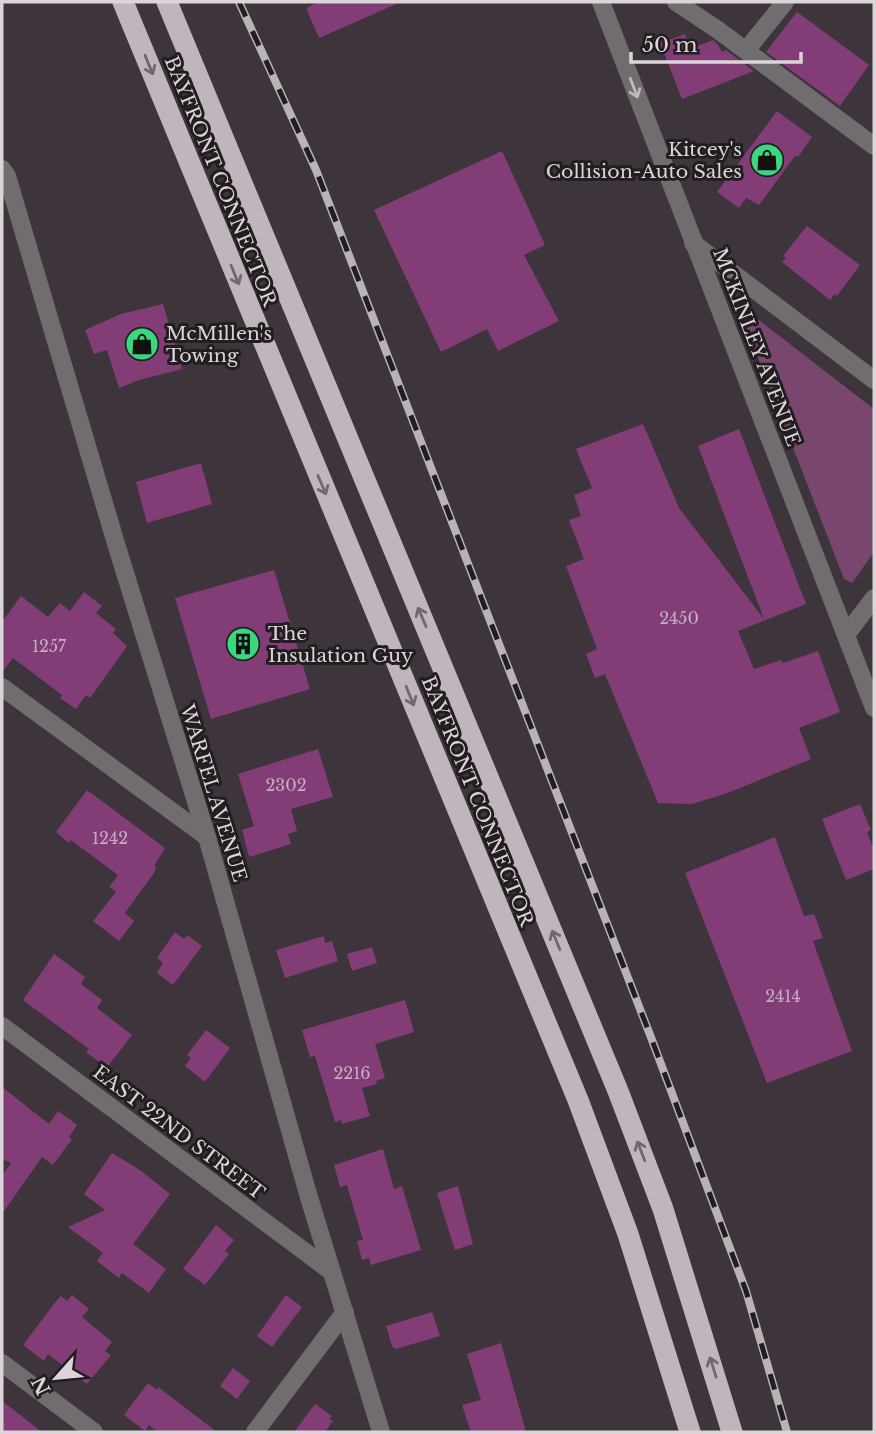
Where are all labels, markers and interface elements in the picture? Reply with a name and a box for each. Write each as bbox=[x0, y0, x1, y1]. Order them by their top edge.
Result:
scale bar bbox=[631, 21, 801, 65]
text: 50 m bbox=[642, 32, 698, 58]
one-way arrow bbox=[143, 53, 156, 75]
street label: BAYFRONT CONNECTOR bbox=[160, 53, 282, 311]
one-way arrow bbox=[629, 77, 641, 99]
place label: Kitcey's Collision-Auto Sales bbox=[546, 138, 742, 183]
shop icon: Kitcey's Collision-Auto Sales bbox=[748, 141, 786, 179]
street label: MCKINLEY AVENUE bbox=[708, 245, 805, 449]
one-way arrow bbox=[230, 264, 243, 286]
place label: McMillen's Towing bbox=[166, 322, 272, 367]
shop icon: McMillen's Towing bbox=[123, 325, 161, 363]
one-way arrow bbox=[317, 474, 330, 496]
one-way arrow bbox=[415, 606, 428, 628]
house number: 2450 bbox=[659, 608, 699, 628]
place label: The Insulation Guy bbox=[268, 622, 413, 667]
building icon: The Insulation Guy bbox=[224, 625, 262, 663]
house number: 1257 bbox=[32, 636, 67, 656]
street label: BAYFRONT CONNECTOR bbox=[417, 673, 539, 931]
one-way arrow bbox=[404, 684, 417, 706]
street label: WARFEL AVENUE bbox=[175, 701, 251, 885]
house number: 2302 bbox=[266, 775, 307, 795]
house number: 1242 bbox=[92, 828, 128, 848]
one-way arrow bbox=[549, 930, 562, 951]
house number: 2414 bbox=[765, 986, 801, 1006]
street label: EAST 22ND STREET bbox=[88, 1060, 269, 1204]
house number: 2216 bbox=[333, 1063, 371, 1083]
one-way arrow bbox=[634, 1141, 646, 1163]
north arrow bbox=[21, 1343, 91, 1413]
one-way arrow bbox=[705, 1356, 718, 1378]
text: N bbox=[27, 1372, 56, 1399]

